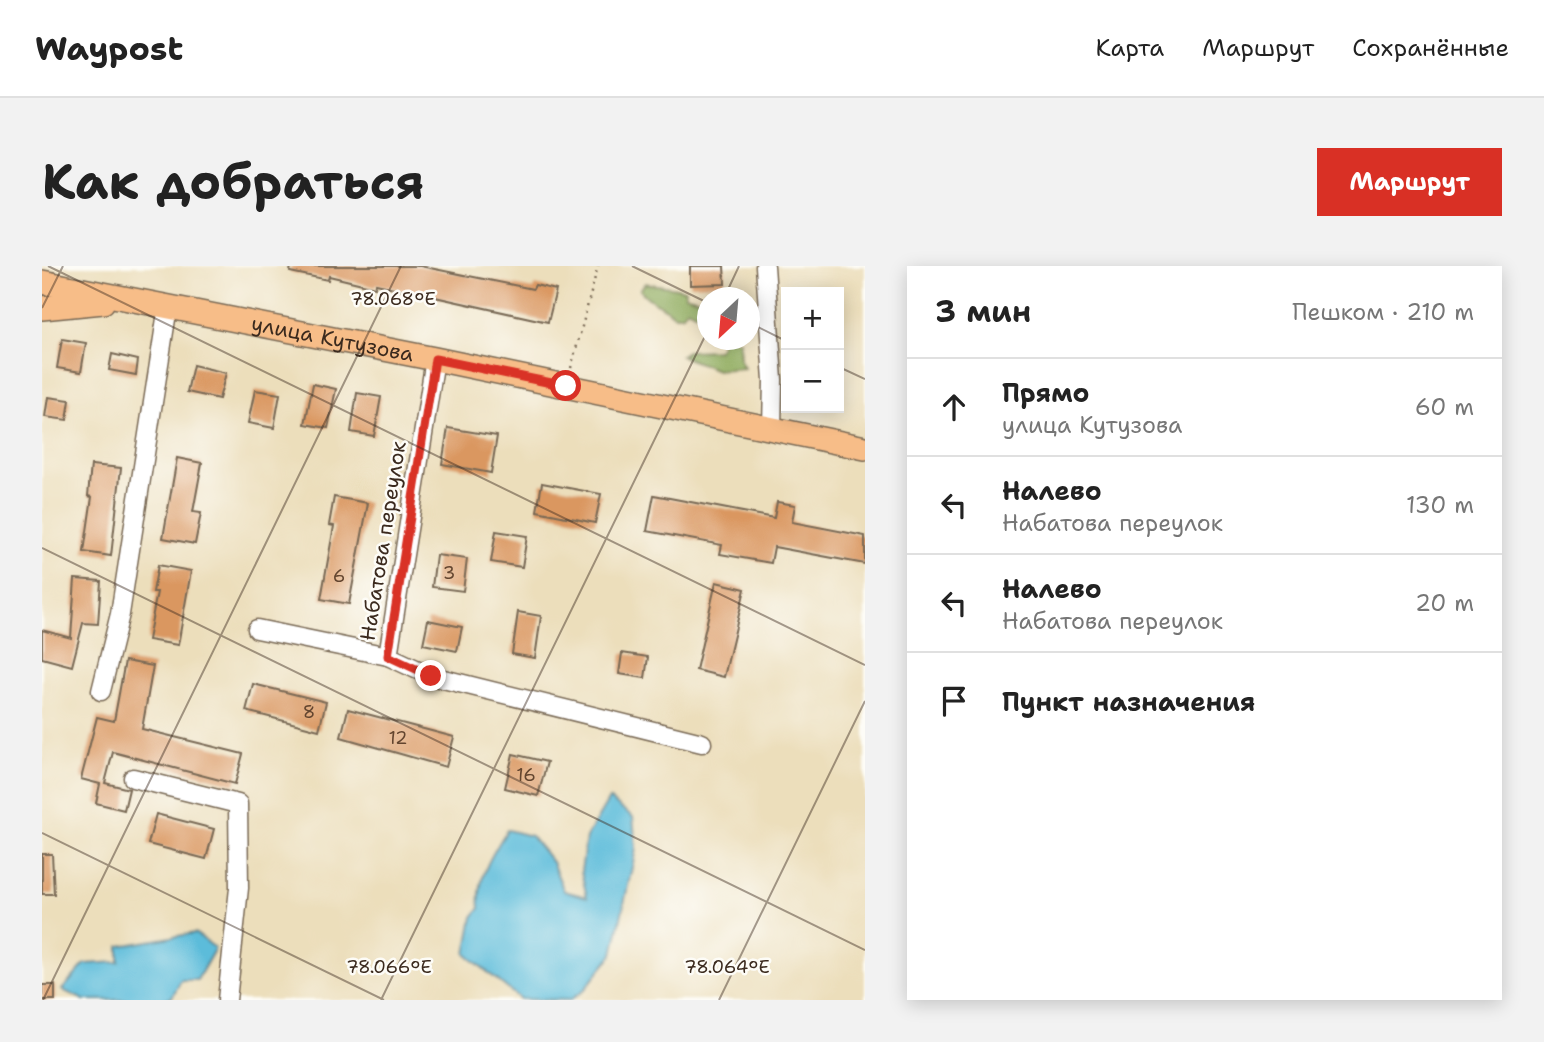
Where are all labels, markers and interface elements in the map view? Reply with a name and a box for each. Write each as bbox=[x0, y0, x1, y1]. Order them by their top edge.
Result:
text: Waypost bbox=[35, 26, 183, 71]
text: Карта bbox=[1096, 32, 1164, 64]
text: Маршрут bbox=[1202, 32, 1314, 64]
text: Сохранённые bbox=[1352, 32, 1509, 64]
button: Маршрут bbox=[1317, 148, 1502, 216]
text: Как добраться bbox=[42, 149, 424, 215]
text: 78.068°E bbox=[350, 287, 436, 311]
north arrow bbox=[697, 287, 760, 350]
map controls bbox=[781, 287, 844, 413]
button: + bbox=[781, 287, 844, 350]
text: 3 мин bbox=[935, 291, 1031, 332]
text: Пешком · 210 m bbox=[1292, 297, 1474, 327]
street label: улица Кутузова bbox=[249, 309, 416, 368]
button: − bbox=[781, 350, 844, 413]
route start bbox=[550, 370, 581, 401]
text: Прямо bbox=[1002, 375, 1090, 410]
icon: ahead bbox=[935, 388, 973, 426]
text: 60 m bbox=[1415, 392, 1474, 422]
text: улица Кутузова bbox=[1002, 410, 1182, 440]
street label: Набатова переулок bbox=[353, 439, 413, 643]
text: Налево bbox=[1002, 473, 1102, 508]
icon: left bbox=[935, 486, 973, 524]
text: 130 m bbox=[1406, 490, 1474, 520]
text: Набатова переулок bbox=[1002, 508, 1223, 538]
house number: 3 bbox=[443, 561, 455, 585]
house number: 6 bbox=[333, 564, 345, 588]
text: Налево bbox=[1002, 571, 1102, 606]
icon: left bbox=[935, 584, 973, 622]
text: 20 m bbox=[1415, 588, 1474, 618]
text: Набатова переулок bbox=[1002, 606, 1223, 636]
route end bbox=[415, 660, 446, 691]
icon: arrive bbox=[935, 682, 973, 720]
text: Пункт назначения bbox=[1002, 684, 1255, 719]
house number: 8 bbox=[303, 700, 315, 724]
house number: 12 bbox=[388, 726, 408, 750]
house number: 16 bbox=[516, 763, 536, 787]
text: 78.066°E bbox=[346, 955, 432, 979]
text: 78.064°E bbox=[684, 955, 770, 979]

